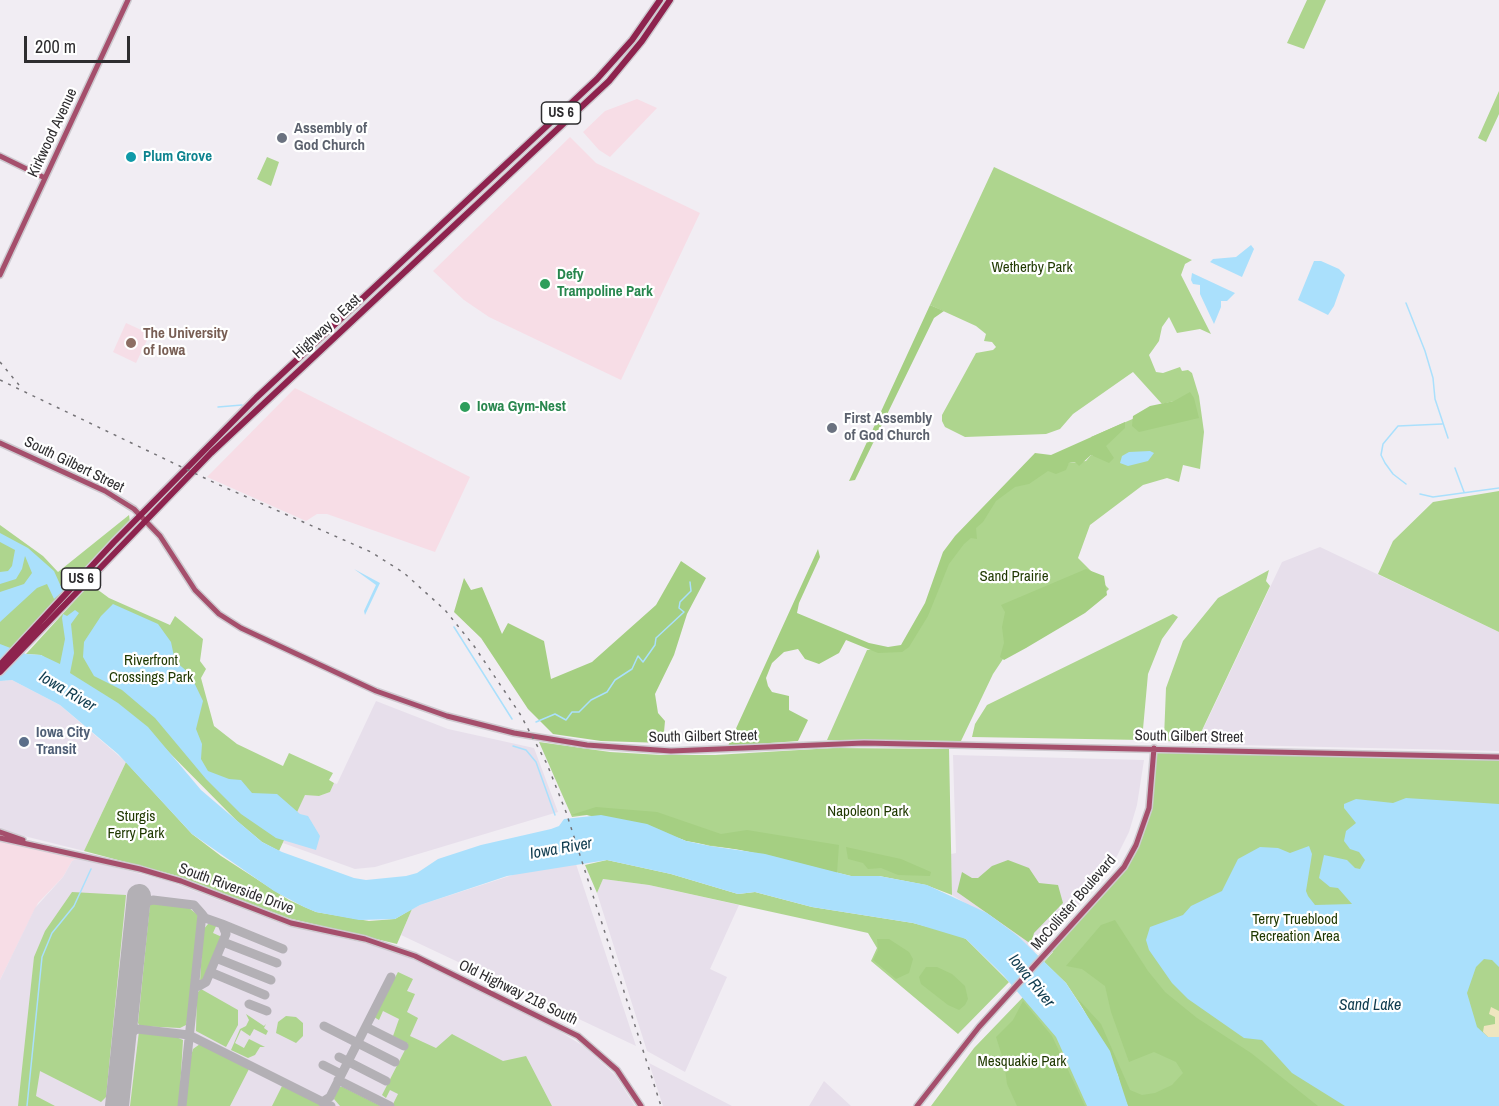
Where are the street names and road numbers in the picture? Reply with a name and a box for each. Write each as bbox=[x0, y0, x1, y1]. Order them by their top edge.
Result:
street label: Kirkwood Avenue bbox=[25, 86, 81, 180]
road number: US 6 bbox=[542, 102, 580, 124]
street label: Highway 6 East bbox=[289, 291, 365, 363]
street label: South Gilbert Street bbox=[21, 433, 127, 497]
road number: US 6 bbox=[62, 568, 100, 590]
street label: South Gilbert Street bbox=[648, 727, 758, 747]
street label: South Gilbert Street bbox=[1134, 727, 1244, 747]
street label: McCollister Boulevard bbox=[1028, 852, 1120, 954]
street label: South Riverside Drive bbox=[176, 860, 296, 918]
street label: Old Highway 218 South bbox=[456, 956, 580, 1030]

